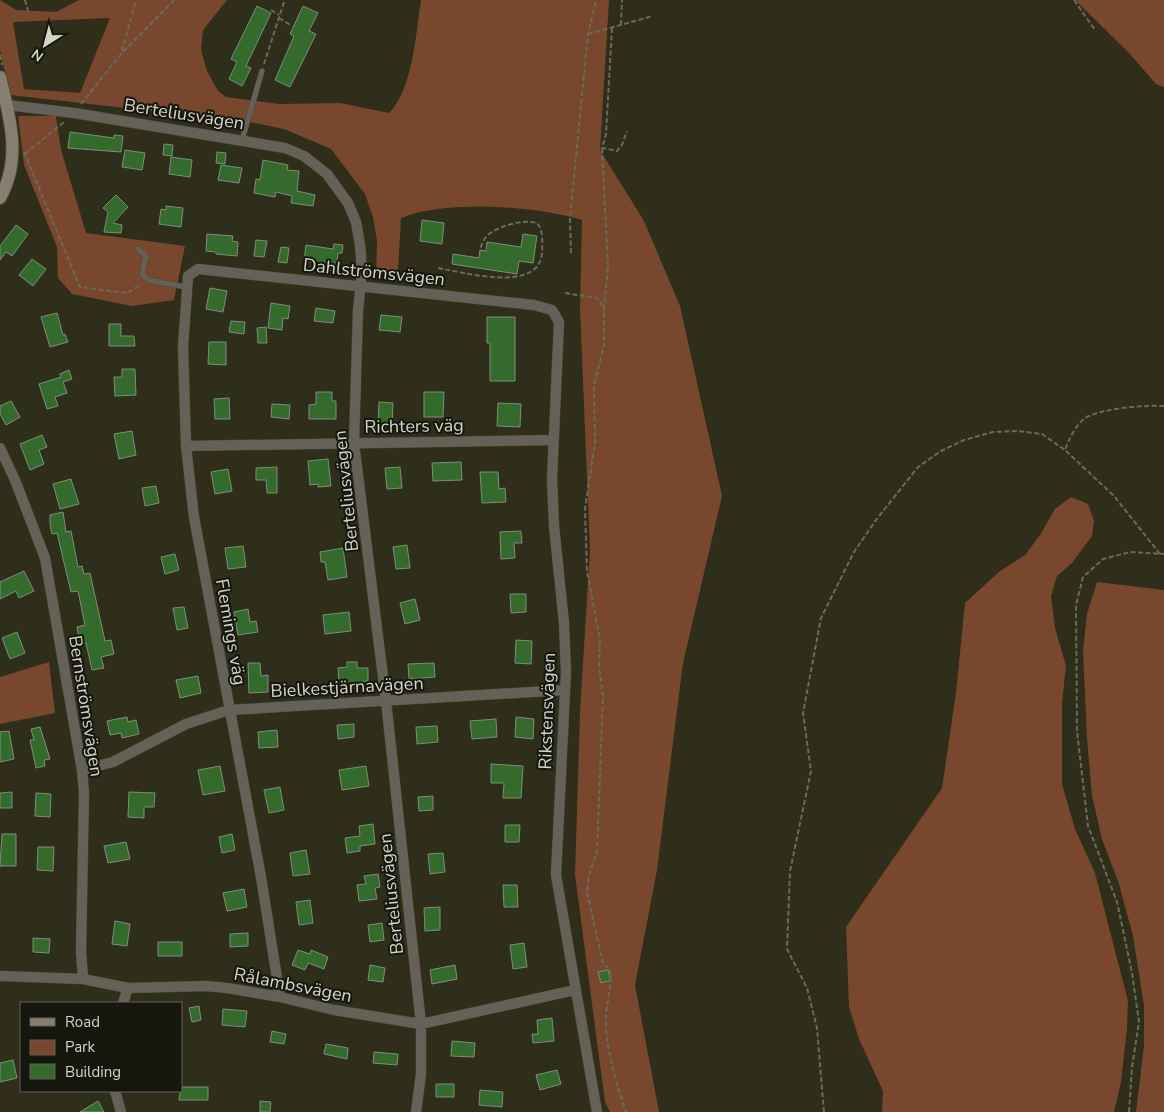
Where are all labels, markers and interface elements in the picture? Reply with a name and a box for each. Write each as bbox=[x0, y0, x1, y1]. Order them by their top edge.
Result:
north arrow bbox=[20, 20, 70, 70]
text: N bbox=[28, 44, 47, 66]
street label: Berteliusvägen bbox=[122, 93, 246, 135]
street label: Dahlströmsvägen bbox=[302, 253, 446, 291]
street label: Richters väg bbox=[364, 413, 464, 439]
street label: Berteliusvägen bbox=[328, 429, 364, 553]
street label: Flemings väg bbox=[210, 577, 252, 687]
street label: Bernströmsvägen bbox=[63, 634, 109, 778]
street label: Rikstensvägen bbox=[533, 652, 561, 770]
street label: Bielkestjärnavägen bbox=[270, 671, 424, 703]
street label: Berteliusvägen bbox=[373, 832, 409, 956]
street label: Rålambsvägen bbox=[232, 962, 354, 1008]
legend bbox=[20, 1002, 182, 1092]
text: Road bbox=[65, 1012, 100, 1032]
text: Park bbox=[65, 1037, 95, 1057]
text: Building bbox=[65, 1062, 121, 1082]

